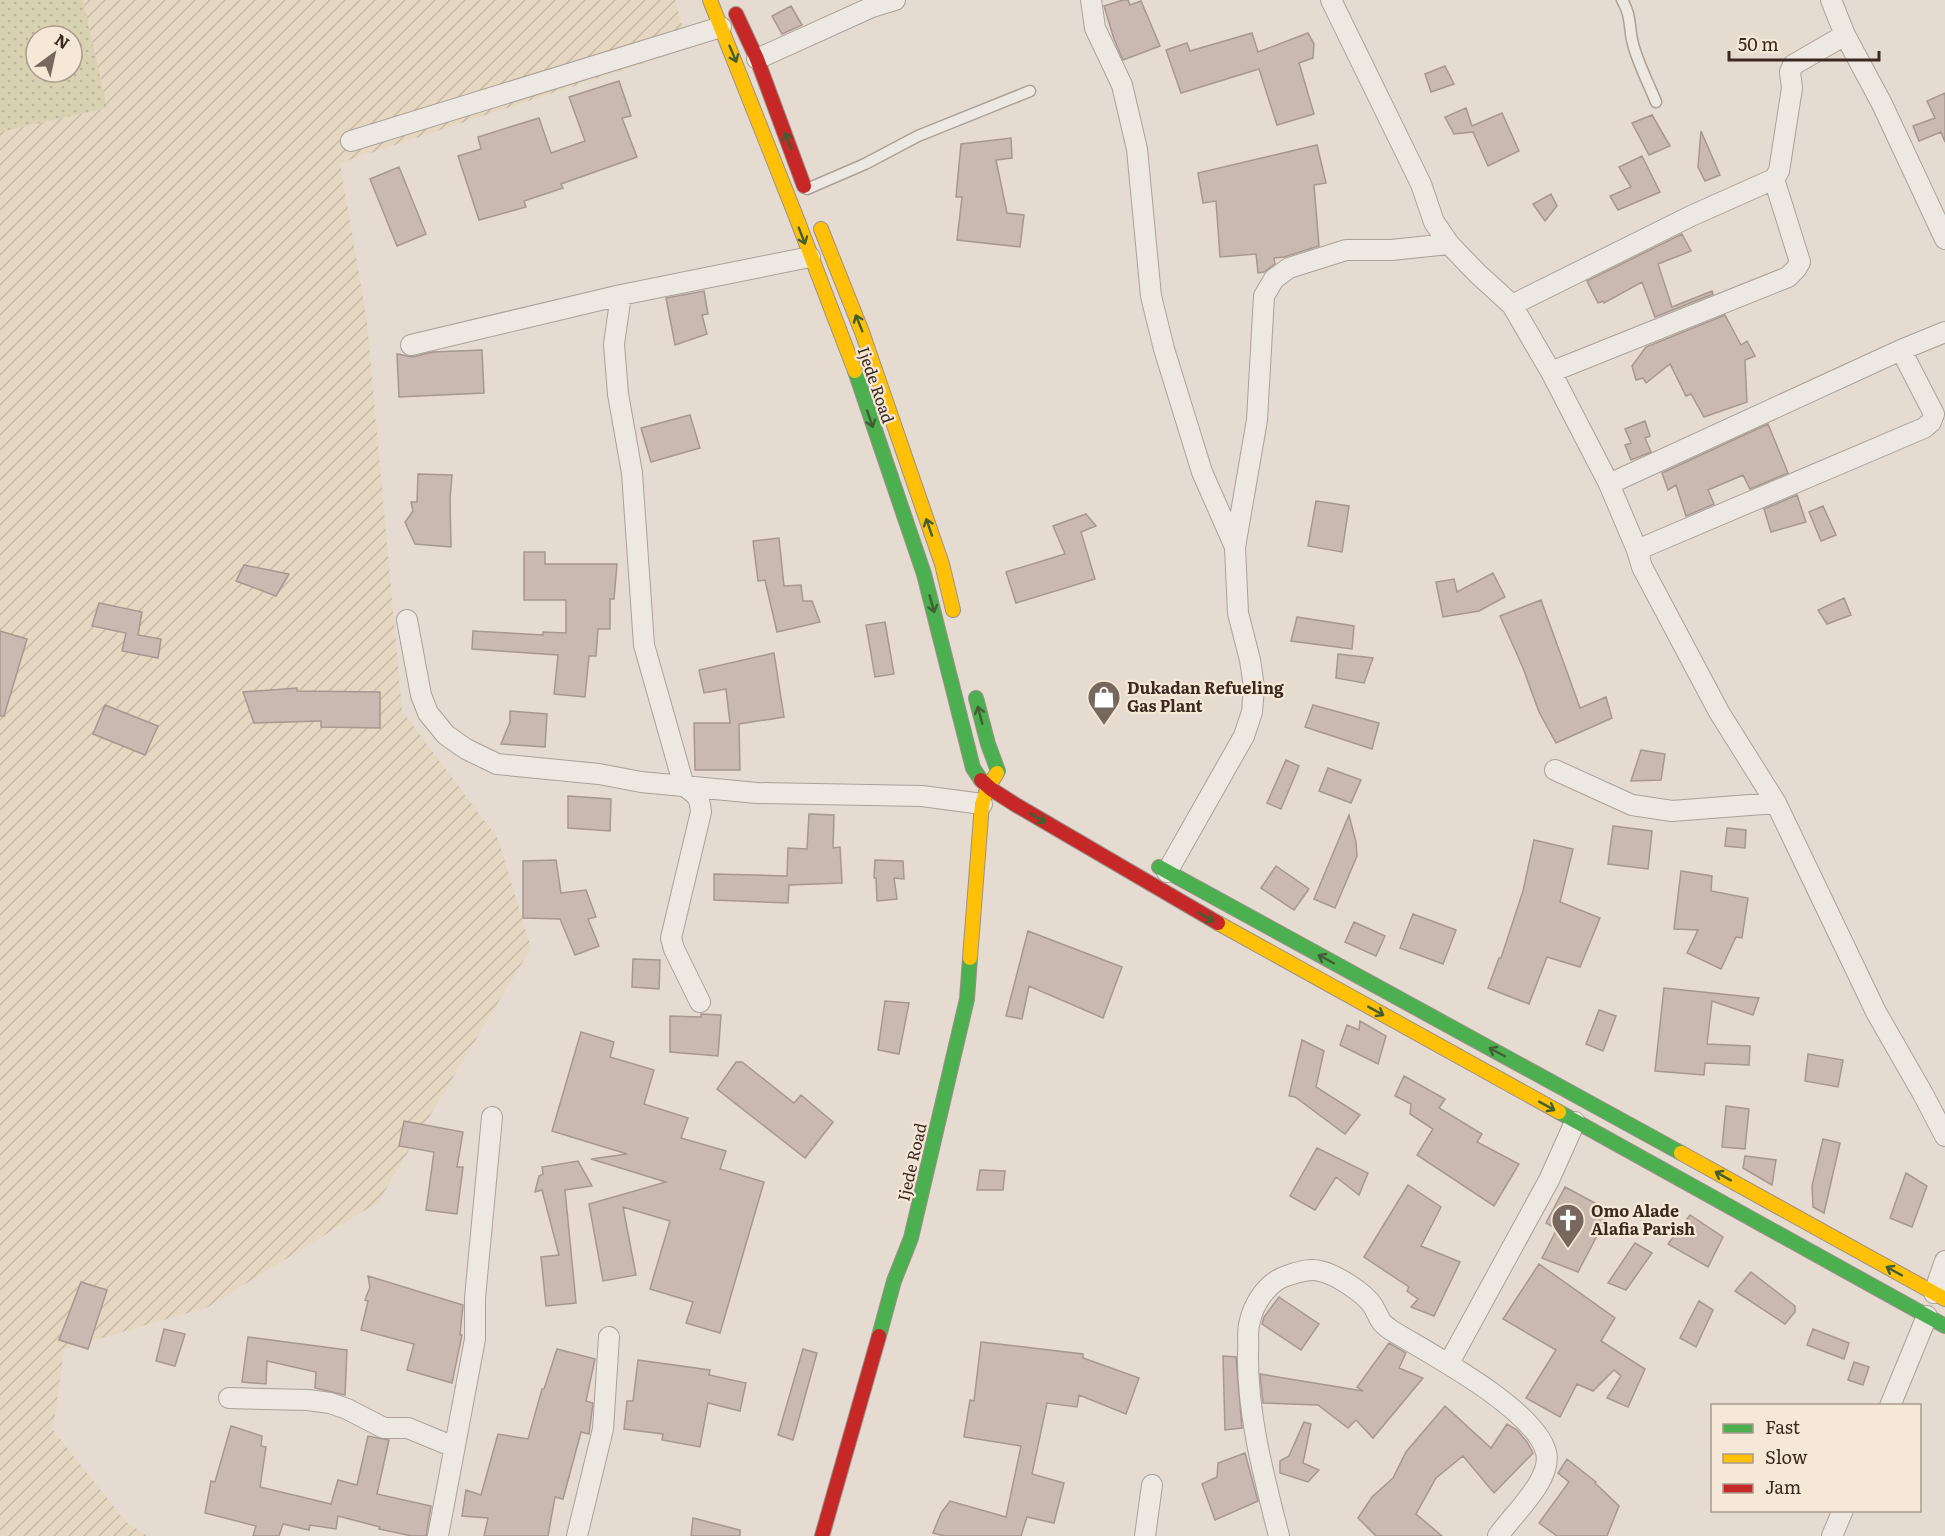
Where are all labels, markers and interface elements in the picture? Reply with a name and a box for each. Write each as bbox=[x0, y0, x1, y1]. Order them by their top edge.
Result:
north arrow bbox=[24, 24, 84, 84]
scale bar bbox=[1729, 24, 1879, 62]
text: N bbox=[51, 27, 75, 54]
text: 50 m bbox=[1738, 30, 1779, 57]
one-way arrow bbox=[728, 45, 739, 63]
one-way arrow bbox=[781, 132, 792, 151]
one-way arrow bbox=[798, 226, 809, 245]
one-way arrow bbox=[853, 314, 864, 333]
street label: Ijede Road bbox=[853, 343, 901, 426]
one-way arrow bbox=[866, 409, 877, 428]
one-way arrow bbox=[923, 518, 934, 537]
one-way arrow bbox=[927, 594, 938, 613]
place label: Dukadan Refueling Gas Plant bbox=[1127, 675, 1284, 717]
shop icon: Dukadan Refueling Gas Plant bbox=[1086, 679, 1122, 726]
one-way arrow bbox=[974, 706, 986, 725]
one-way arrow bbox=[1029, 812, 1046, 824]
one-way arrow bbox=[1196, 912, 1214, 923]
one-way arrow bbox=[1318, 953, 1335, 965]
one-way arrow bbox=[1367, 1005, 1384, 1017]
one-way arrow bbox=[1489, 1046, 1507, 1057]
one-way arrow bbox=[1537, 1101, 1555, 1112]
street label: Ijede Road bbox=[890, 1120, 932, 1203]
one-way arrow bbox=[1715, 1170, 1733, 1181]
place label: Omo Alade Alafia Parish bbox=[1591, 1198, 1695, 1240]
church icon: Omo Alade Alafia Parish bbox=[1550, 1202, 1586, 1249]
one-way arrow bbox=[1886, 1265, 1903, 1277]
legend bbox=[1711, 1404, 1921, 1512]
text: Fast bbox=[1765, 1413, 1801, 1440]
text: Slow bbox=[1765, 1443, 1808, 1470]
text: Jam bbox=[1765, 1473, 1801, 1500]

